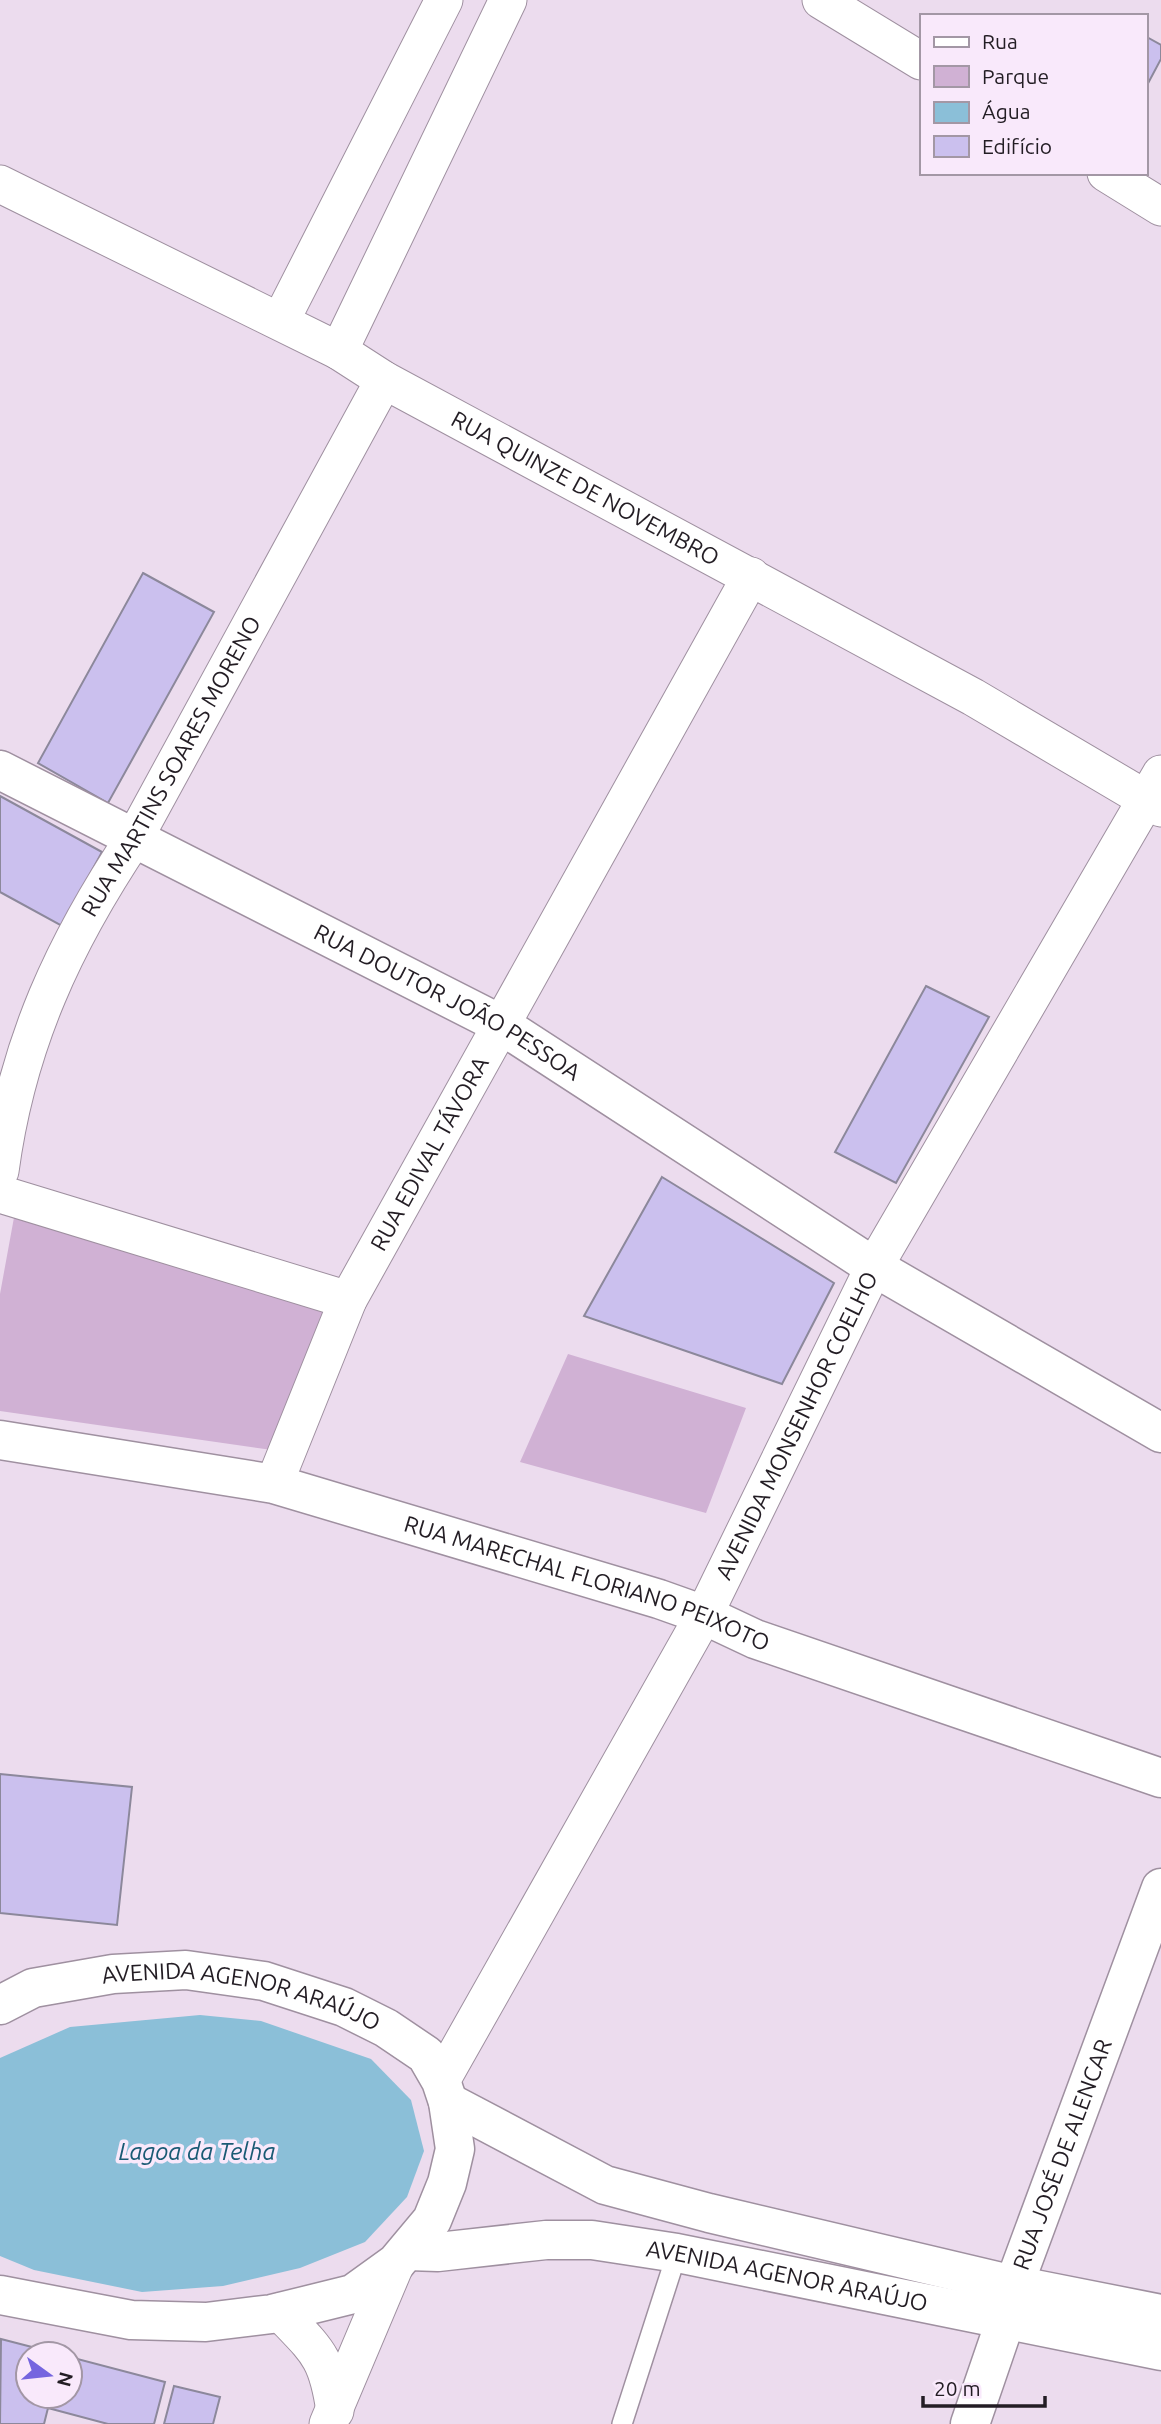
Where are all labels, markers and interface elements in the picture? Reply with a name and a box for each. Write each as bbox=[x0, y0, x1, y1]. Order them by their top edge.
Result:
legend bbox=[920, 14, 1147, 175]
text: Rua bbox=[982, 29, 1018, 53]
text: Parque bbox=[982, 64, 1049, 88]
text: Água bbox=[982, 99, 1031, 123]
text: Edifício bbox=[982, 134, 1052, 158]
street label: RUA QUINZE DE NOVEMBRO bbox=[447, 406, 724, 570]
street label: RUA MARTINS SOARES MORENO bbox=[76, 612, 265, 920]
street label: RUA DOUTOR JOÃO PESSOA bbox=[310, 919, 585, 1085]
street label: RUA EDIVAL TÁVORA bbox=[365, 1052, 493, 1255]
street label: AVENIDA MONSENHOR COELHO bbox=[710, 1267, 882, 1583]
street label: RUA MARECHAL FLORIANO PEIXOTO bbox=[401, 1511, 773, 1655]
street label: AVENIDA AGENOR ARAÚJO bbox=[99, 1956, 385, 2035]
street label: RUA JOSÉ DE ALENCAR bbox=[1008, 2036, 1116, 2273]
water label: Lagoa da Telha bbox=[119, 2138, 275, 2165]
street label: AVENIDA AGENOR ARAÚJO bbox=[645, 2235, 930, 2315]
north arrow bbox=[14, 2340, 84, 2410]
scale bar bbox=[923, 2364, 1046, 2408]
text: N bbox=[53, 2370, 78, 2389]
text: 20 m bbox=[934, 2376, 981, 2400]

